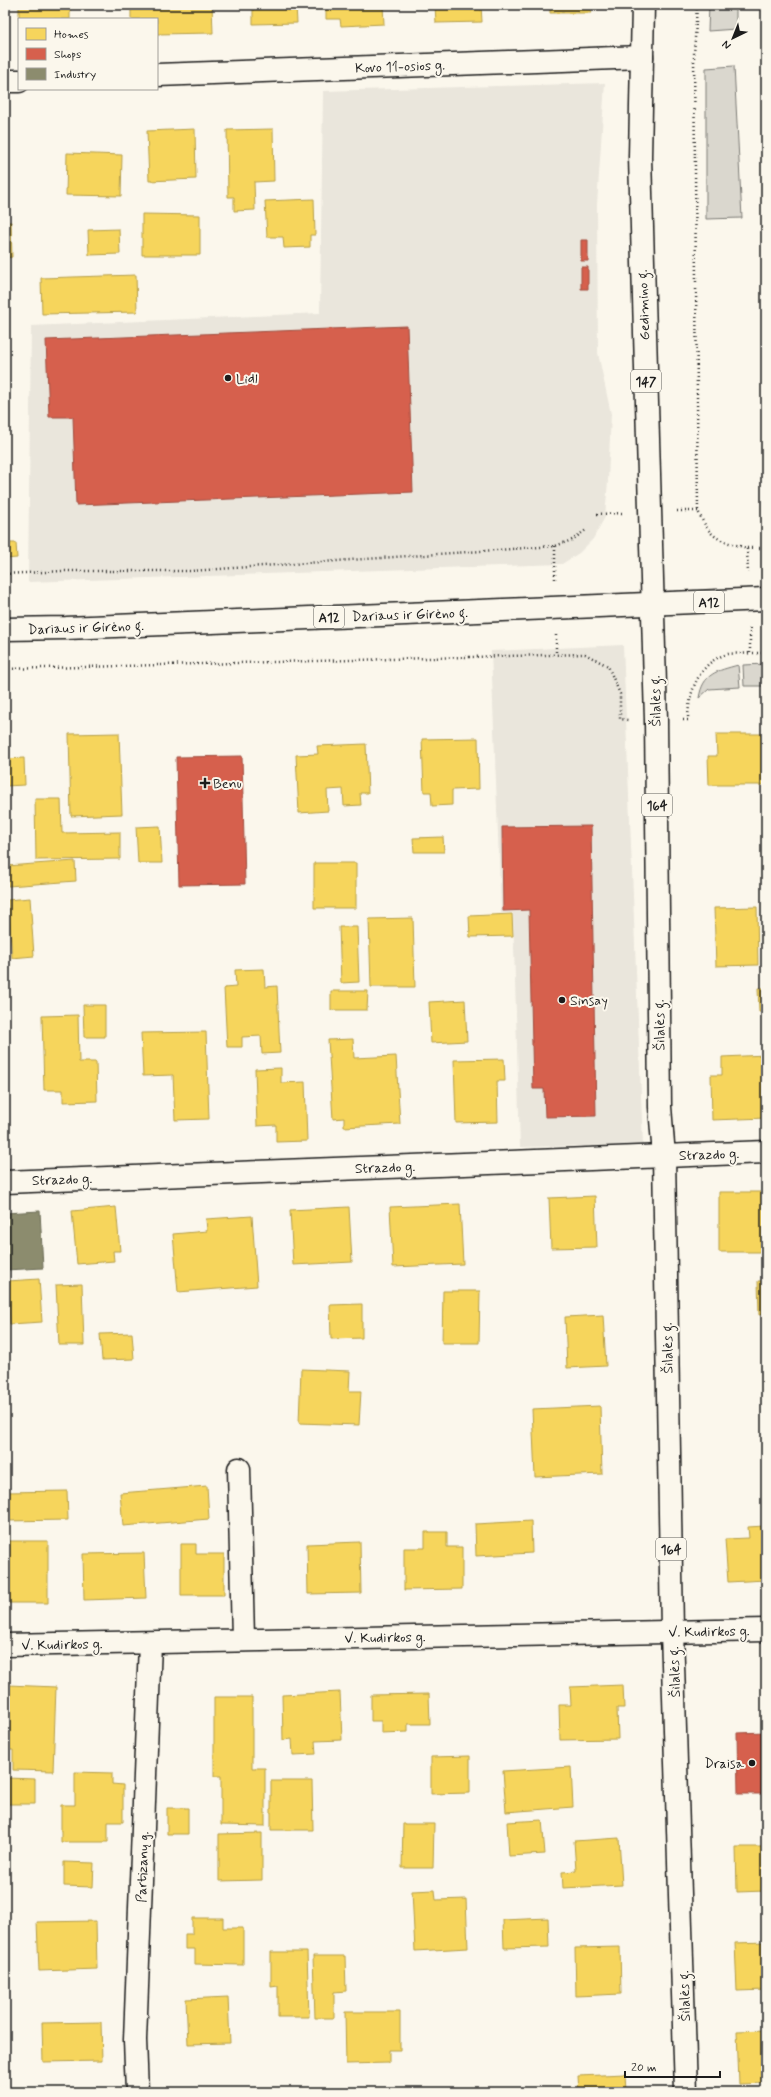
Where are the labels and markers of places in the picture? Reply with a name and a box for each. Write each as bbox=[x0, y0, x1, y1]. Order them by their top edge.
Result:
place label: Lidl bbox=[236, 370, 258, 388]
marker: Lidl bbox=[223, 373, 233, 383]
place label: Benu bbox=[213, 775, 242, 793]
marker: Benu bbox=[200, 778, 210, 788]
place label: Sinsay bbox=[570, 992, 608, 1010]
marker: Sinsay bbox=[557, 995, 567, 1005]
place label: Draisa bbox=[704, 1755, 745, 1773]
marker: Draisa bbox=[747, 1758, 757, 1768]

